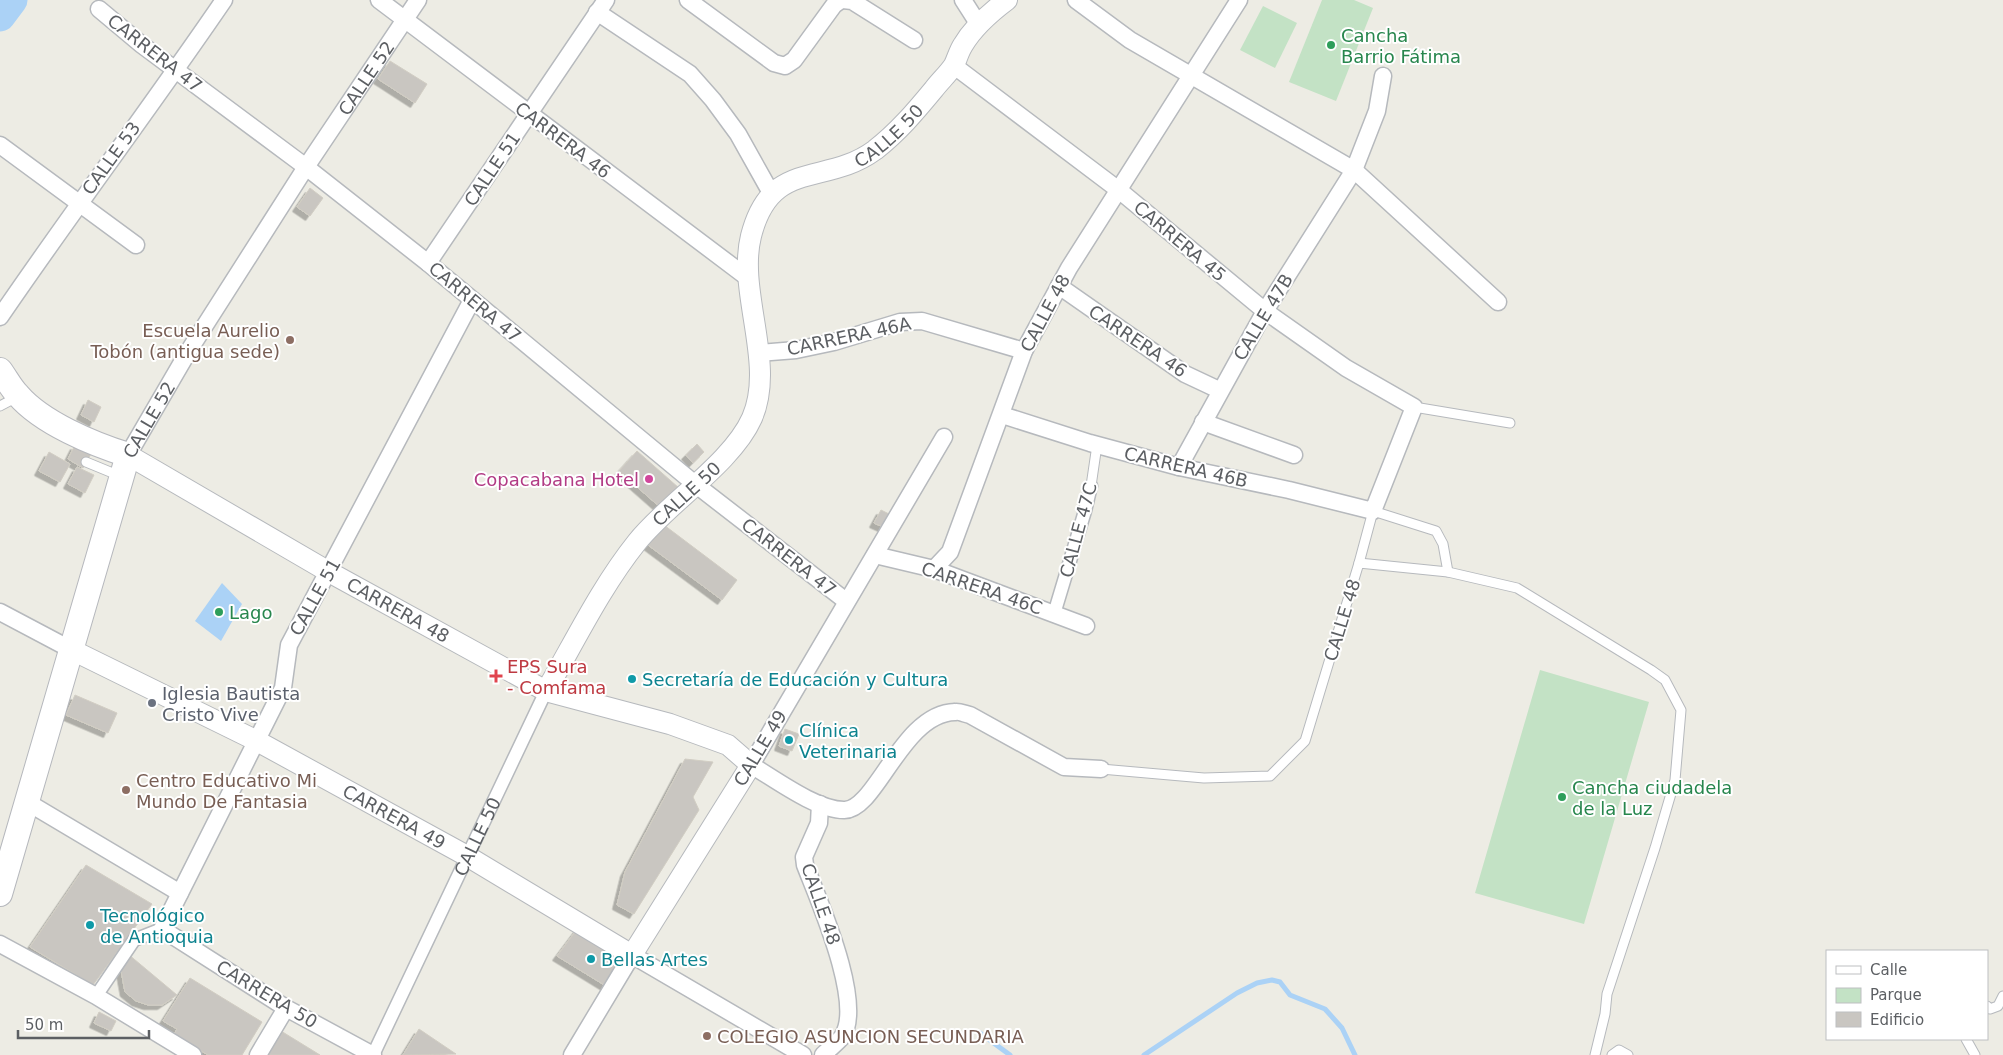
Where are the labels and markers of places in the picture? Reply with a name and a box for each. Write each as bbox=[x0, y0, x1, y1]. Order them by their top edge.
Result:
place label: Cancha Barrio Fátima bbox=[1341, 25, 1461, 67]
marker: Cancha Barrio Fátima bbox=[1325, 39, 1337, 51]
place label: Escuela Aurelio Tobón (antigua sede) bbox=[89, 320, 280, 362]
marker: Escuela Aurelio Tobón (antigua sede) bbox=[284, 334, 296, 346]
place label: Copacabana Hotel bbox=[474, 469, 639, 490]
marker: Copacabana Hotel bbox=[643, 473, 655, 485]
place label: Lago bbox=[229, 602, 273, 623]
marker: Lago bbox=[213, 606, 225, 618]
place label: EPS Sura - Comfama bbox=[507, 656, 606, 698]
marker: EPS Sura - Comfama bbox=[489, 669, 503, 683]
place label: Secretaría de Educación y Cultura bbox=[642, 669, 948, 690]
marker: Secretaría de Educación y Cultura bbox=[626, 673, 638, 685]
place label: Iglesia Bautista Cristo Vive bbox=[162, 683, 300, 725]
marker: Iglesia Bautista Cristo Vive bbox=[146, 697, 158, 709]
place label: Clínica Veterinaria bbox=[799, 720, 897, 762]
marker: Clínica Veterinaria bbox=[783, 734, 795, 746]
place label: Centro Educativo Mi Mundo De Fantasia bbox=[136, 770, 317, 812]
place label: Cancha ciudadela de la Luz bbox=[1572, 777, 1732, 819]
marker: Centro Educativo Mi Mundo De Fantasia bbox=[120, 784, 132, 796]
marker: Cancha ciudadela de la Luz bbox=[1556, 791, 1568, 803]
place label: Tecnológico de Antioquia bbox=[99, 905, 214, 947]
marker: Tecnológico de Antioquia bbox=[84, 919, 96, 931]
place label: Bellas Artes bbox=[601, 949, 708, 970]
marker: Bellas Artes bbox=[585, 953, 597, 965]
place label: COLEGIO ASUNCION SECUNDARIA bbox=[717, 1026, 1025, 1047]
marker: COLEGIO ASUNCION SECUNDARIA bbox=[701, 1030, 713, 1042]

